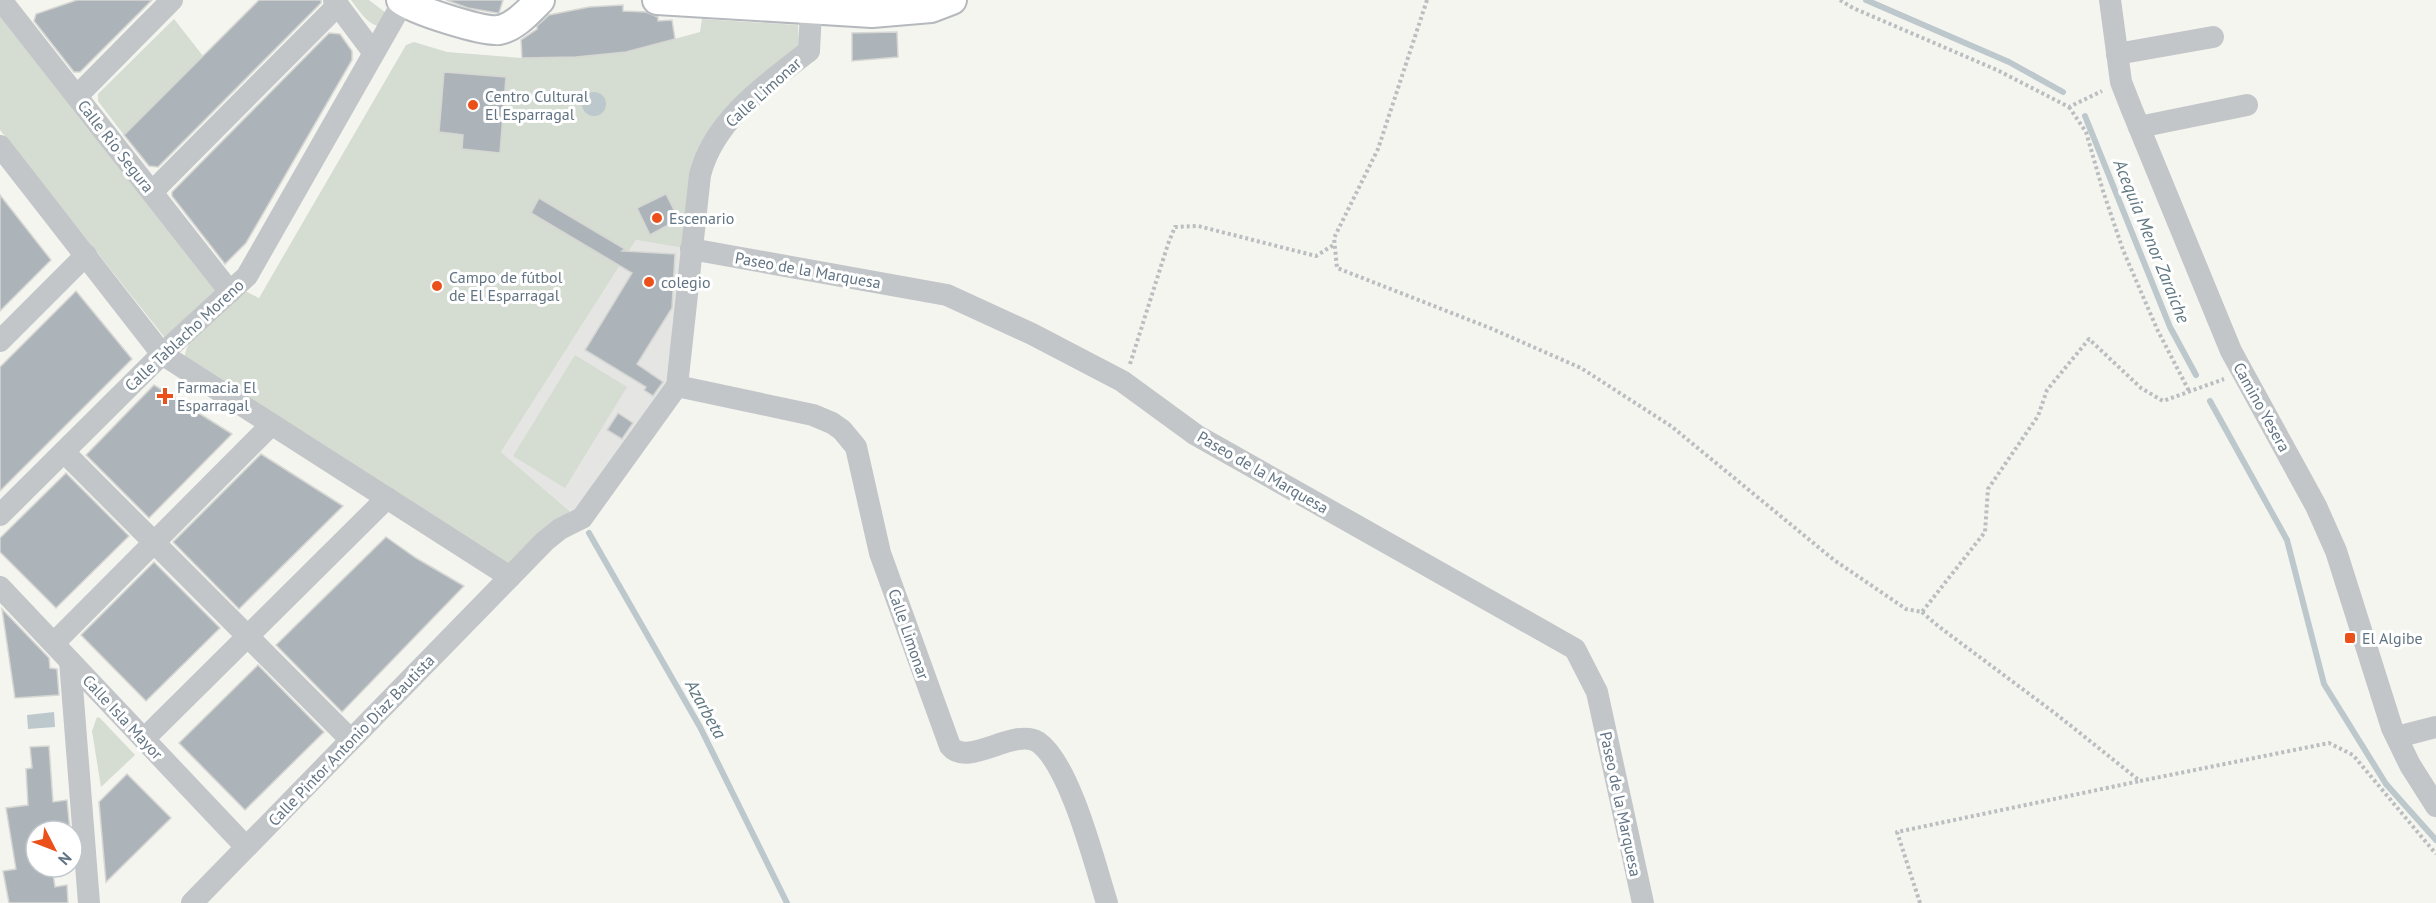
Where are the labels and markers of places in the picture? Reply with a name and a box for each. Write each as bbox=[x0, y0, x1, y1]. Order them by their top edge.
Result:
place label: Centro Cultural El Esparragal bbox=[485, 86, 589, 124]
marker: Centro Cultural El Esparragal bbox=[466, 98, 480, 112]
place label: Escenario bbox=[669, 208, 734, 228]
marker: Escenario bbox=[650, 211, 664, 225]
place label: Campo de fútbol de El Esparragal bbox=[449, 267, 563, 305]
place label: colegio bbox=[661, 272, 711, 292]
marker: colegio bbox=[642, 275, 656, 289]
marker: Campo de fútbol de El Esparragal bbox=[430, 279, 444, 293]
place label: Farmacia El Esparragal bbox=[177, 377, 257, 415]
marker: Farmacia El Esparragal bbox=[158, 389, 172, 403]
place label: El Algibe bbox=[2362, 628, 2423, 648]
marker: El Algibe bbox=[2343, 631, 2357, 645]

